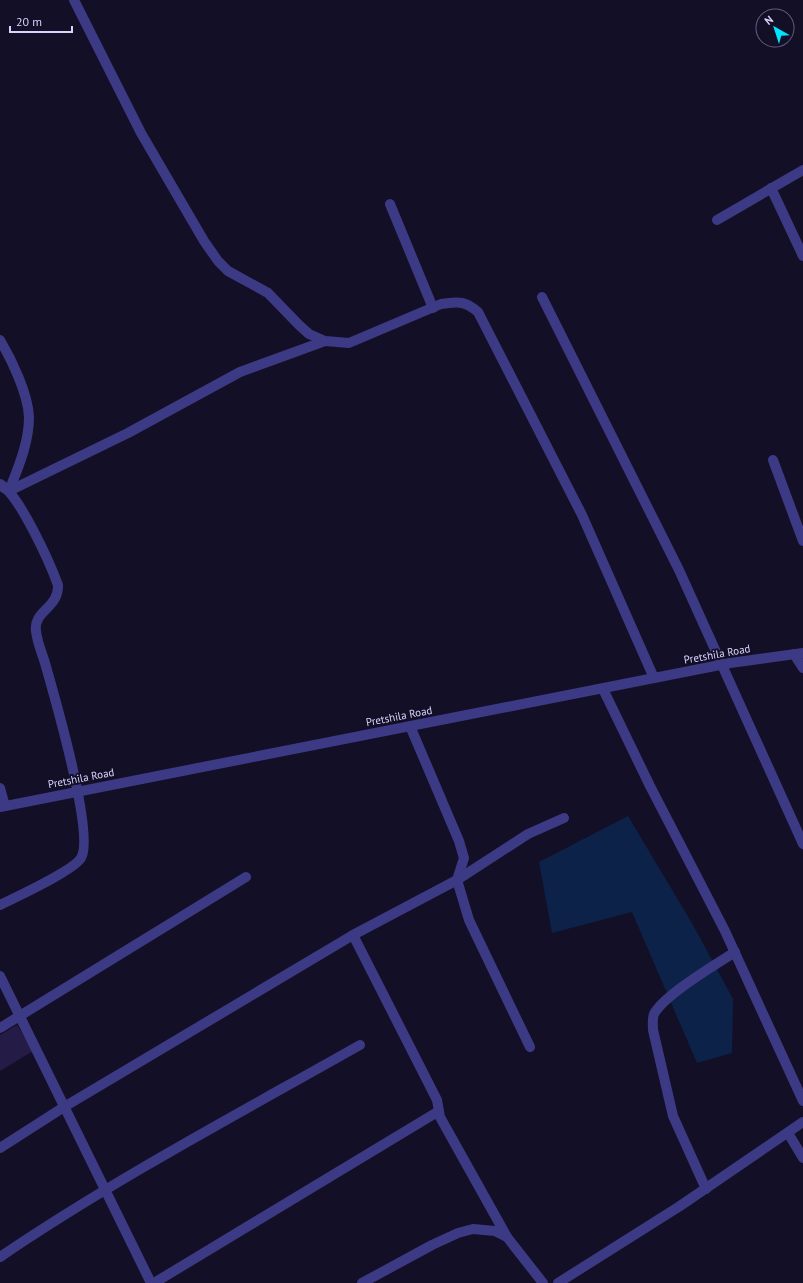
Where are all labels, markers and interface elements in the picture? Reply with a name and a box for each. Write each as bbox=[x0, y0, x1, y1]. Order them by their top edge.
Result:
scale bar bbox=[10, 8, 72, 34]
north arrow bbox=[755, 8, 795, 48]
text: N bbox=[761, 13, 776, 28]
text: 20 m bbox=[16, 14, 42, 29]
street label: Pretshila Road bbox=[683, 641, 751, 667]
street label: Pretshila Road bbox=[365, 703, 433, 729]
street label: Pretshila Road bbox=[47, 765, 115, 791]

